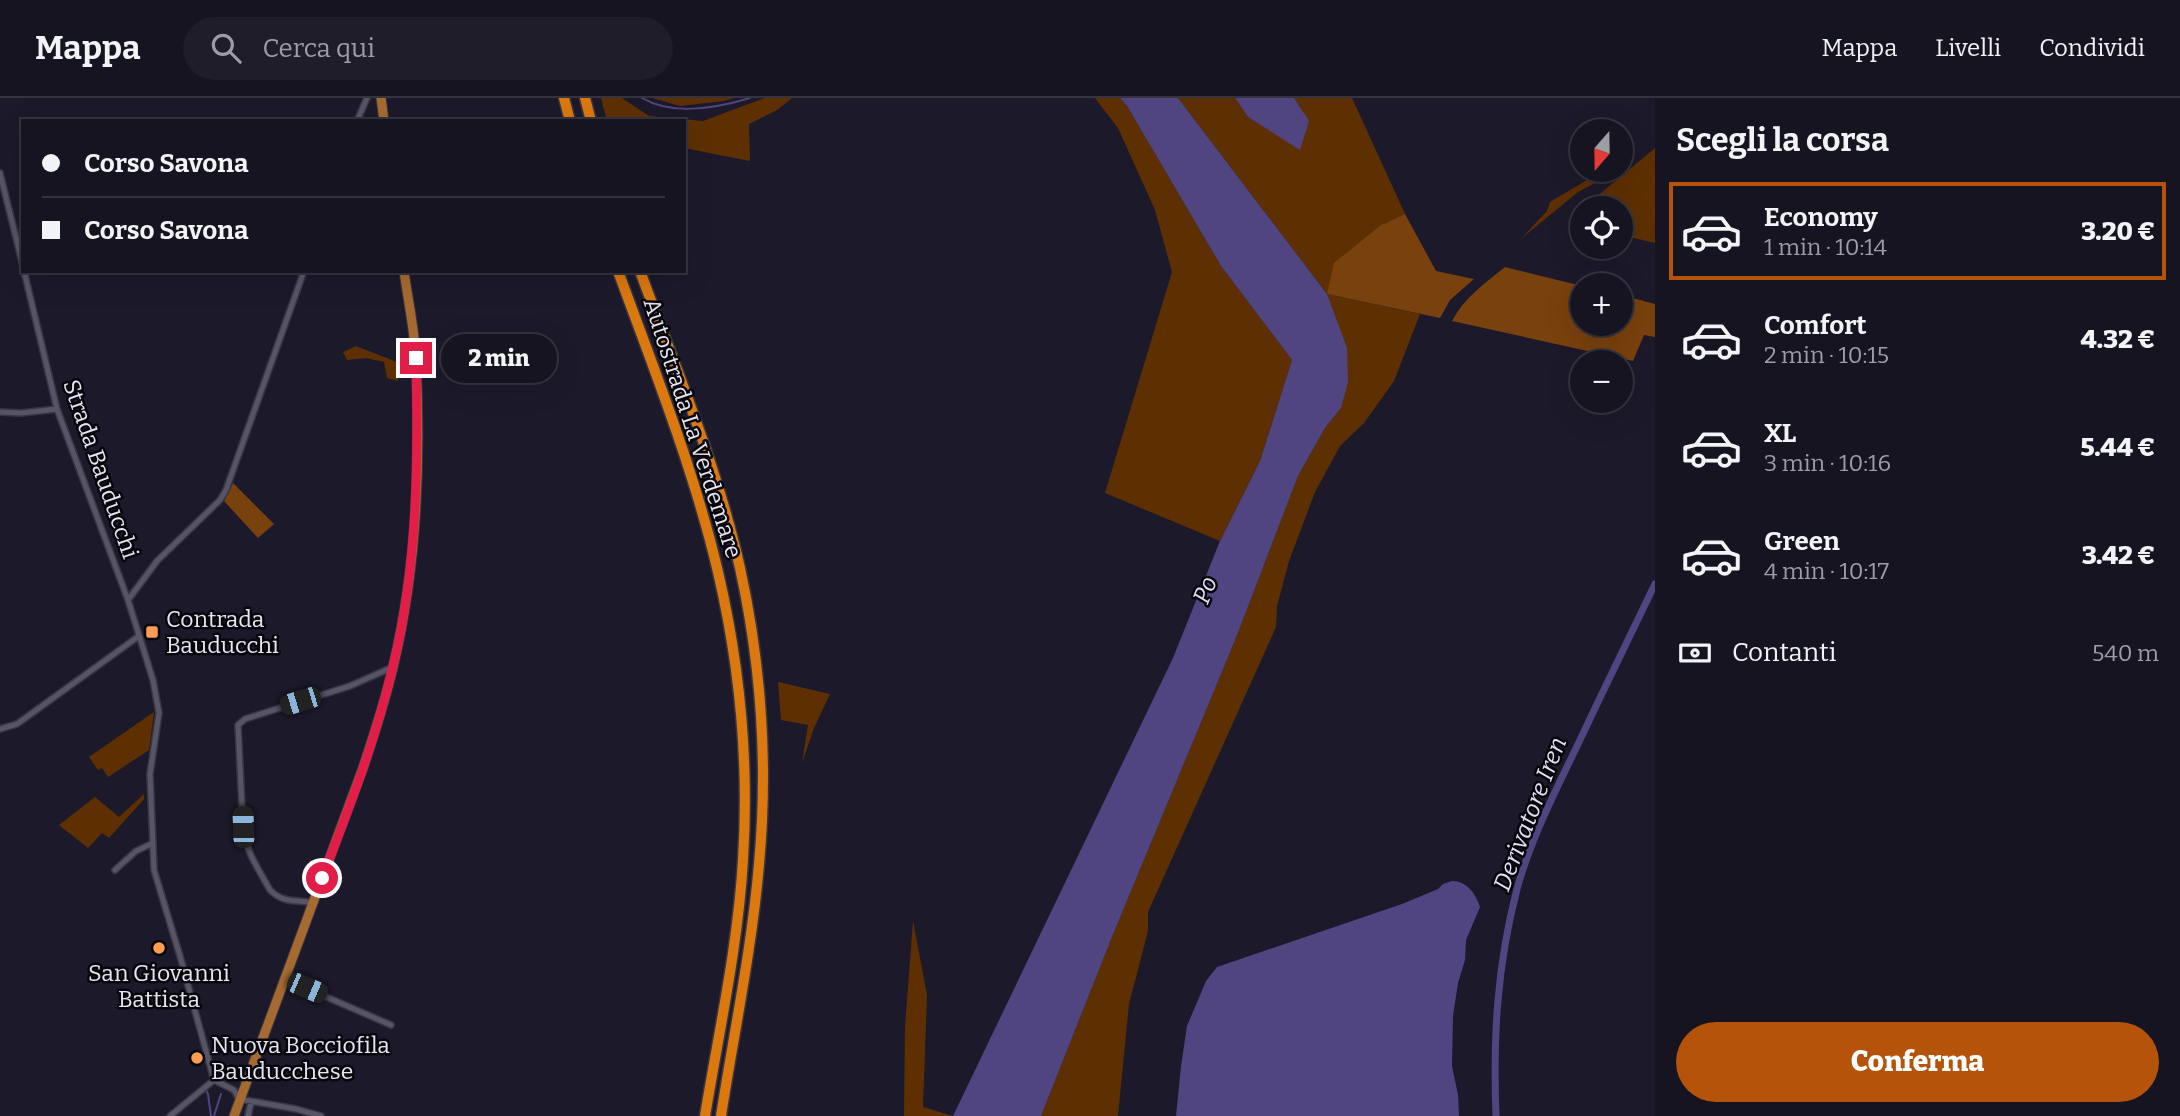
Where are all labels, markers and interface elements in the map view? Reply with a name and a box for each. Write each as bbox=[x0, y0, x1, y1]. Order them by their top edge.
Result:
search box bbox=[183, 17, 673, 80]
text: Mappa bbox=[35, 28, 141, 68]
icon: search bbox=[207, 29, 245, 67]
text: Cerca qui bbox=[263, 33, 375, 64]
text: Mappa bbox=[1821, 34, 1897, 62]
text: Livelli bbox=[1935, 34, 2001, 62]
text: Condividi bbox=[2039, 34, 2145, 62]
north arrow bbox=[1570, 119, 1633, 182]
map controls bbox=[1570, 119, 1633, 413]
text: Scegli la corsa bbox=[1676, 121, 1889, 159]
text: Corso Savona bbox=[84, 148, 249, 179]
button: locate bbox=[1570, 196, 1633, 259]
icon: car bbox=[1680, 200, 1743, 263]
text: Economy bbox=[1764, 202, 1878, 233]
text: Corso Savona bbox=[84, 215, 249, 246]
text: 3.20 € bbox=[2081, 216, 2155, 247]
text: 1 min · 10:14 bbox=[1764, 233, 1887, 261]
button: + bbox=[1570, 273, 1633, 336]
street label: Autostrada La Verdemare bbox=[638, 294, 748, 562]
icon: car bbox=[1680, 308, 1743, 371]
text: Comfort bbox=[1764, 310, 1867, 341]
text: 4.32 € bbox=[2081, 324, 2155, 355]
callout: 2 min bbox=[440, 334, 556, 382]
text: 2 min · 10:15 bbox=[1764, 341, 1889, 369]
route end bbox=[400, 342, 432, 374]
text: 2 min bbox=[468, 344, 530, 372]
button: − bbox=[1570, 350, 1633, 413]
street label: Strada Bauducchi bbox=[57, 376, 145, 562]
icon: car bbox=[1680, 416, 1743, 479]
text: XL bbox=[1764, 418, 1796, 449]
text: 5.44 € bbox=[2080, 432, 2155, 463]
text: 3 min · 10:16 bbox=[1764, 449, 1891, 477]
icon: car bbox=[1680, 524, 1743, 587]
text: Green bbox=[1764, 526, 1840, 557]
text: 3.42 € bbox=[2082, 540, 2155, 571]
text: 4 min · 10:17 bbox=[1764, 557, 1889, 585]
water label: Po bbox=[1187, 572, 1223, 608]
place label: Contrada Bauducchi bbox=[166, 605, 279, 659]
marker: Contrada Bauducchi bbox=[144, 624, 160, 640]
icon: cash bbox=[1676, 634, 1714, 672]
text: Contanti bbox=[1732, 637, 1836, 668]
text: 540 m bbox=[2092, 639, 2159, 667]
car bbox=[277, 685, 324, 717]
water label: Derivatore Iren bbox=[1488, 733, 1572, 895]
car bbox=[232, 806, 255, 848]
route start bbox=[306, 862, 338, 894]
marker: San Giovanni Battista bbox=[151, 940, 167, 956]
place label: San Giovanni Battista bbox=[88, 959, 230, 1013]
car bbox=[284, 970, 331, 1006]
button: Conferma bbox=[1676, 1022, 2159, 1102]
place label: Nuova Bocciofila Bauducchese bbox=[211, 1031, 390, 1085]
marker: Nuova Bocciofila Bauducchese bbox=[189, 1050, 205, 1066]

